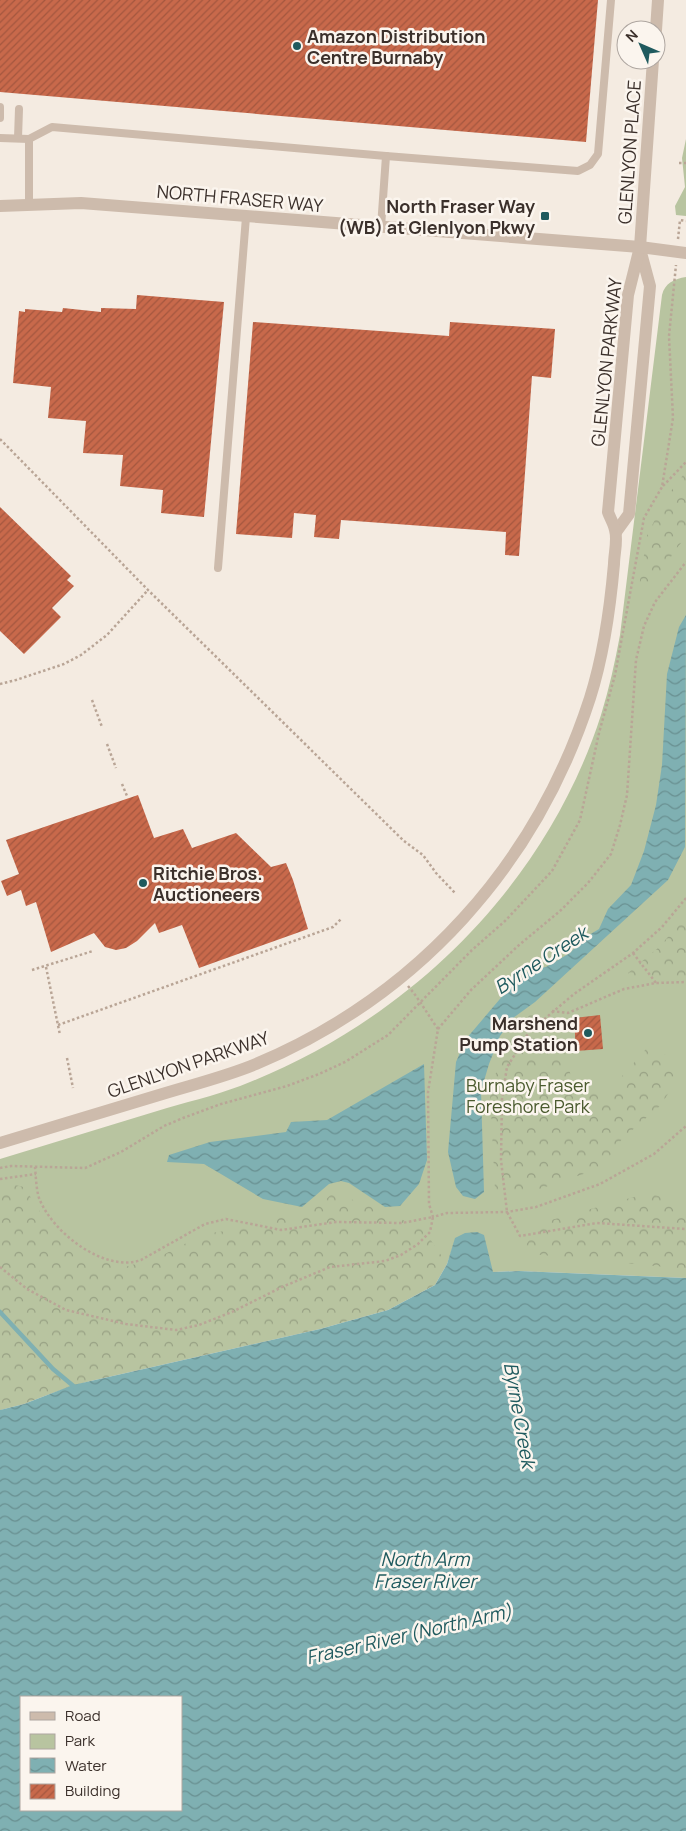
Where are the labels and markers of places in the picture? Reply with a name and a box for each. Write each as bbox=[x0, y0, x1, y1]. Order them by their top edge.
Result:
place label: Amazon Distribution Centre Burnaby bbox=[307, 24, 486, 69]
marker: Amazon Distribution Centre Burnaby bbox=[291, 40, 303, 52]
place label: North Fraser Way (WB) at Glenlyon Pkwy bbox=[338, 194, 535, 239]
marker: North Fraser Way (WB) at Glenlyon Pkwy bbox=[539, 210, 551, 222]
place label: Ritchie Bros. Auctioneers bbox=[153, 861, 263, 906]
marker: Ritchie Bros. Auctioneers bbox=[137, 877, 149, 889]
place label: Marshend Pump Station bbox=[459, 1011, 578, 1056]
marker: Marshend Pump Station bbox=[582, 1027, 594, 1039]

